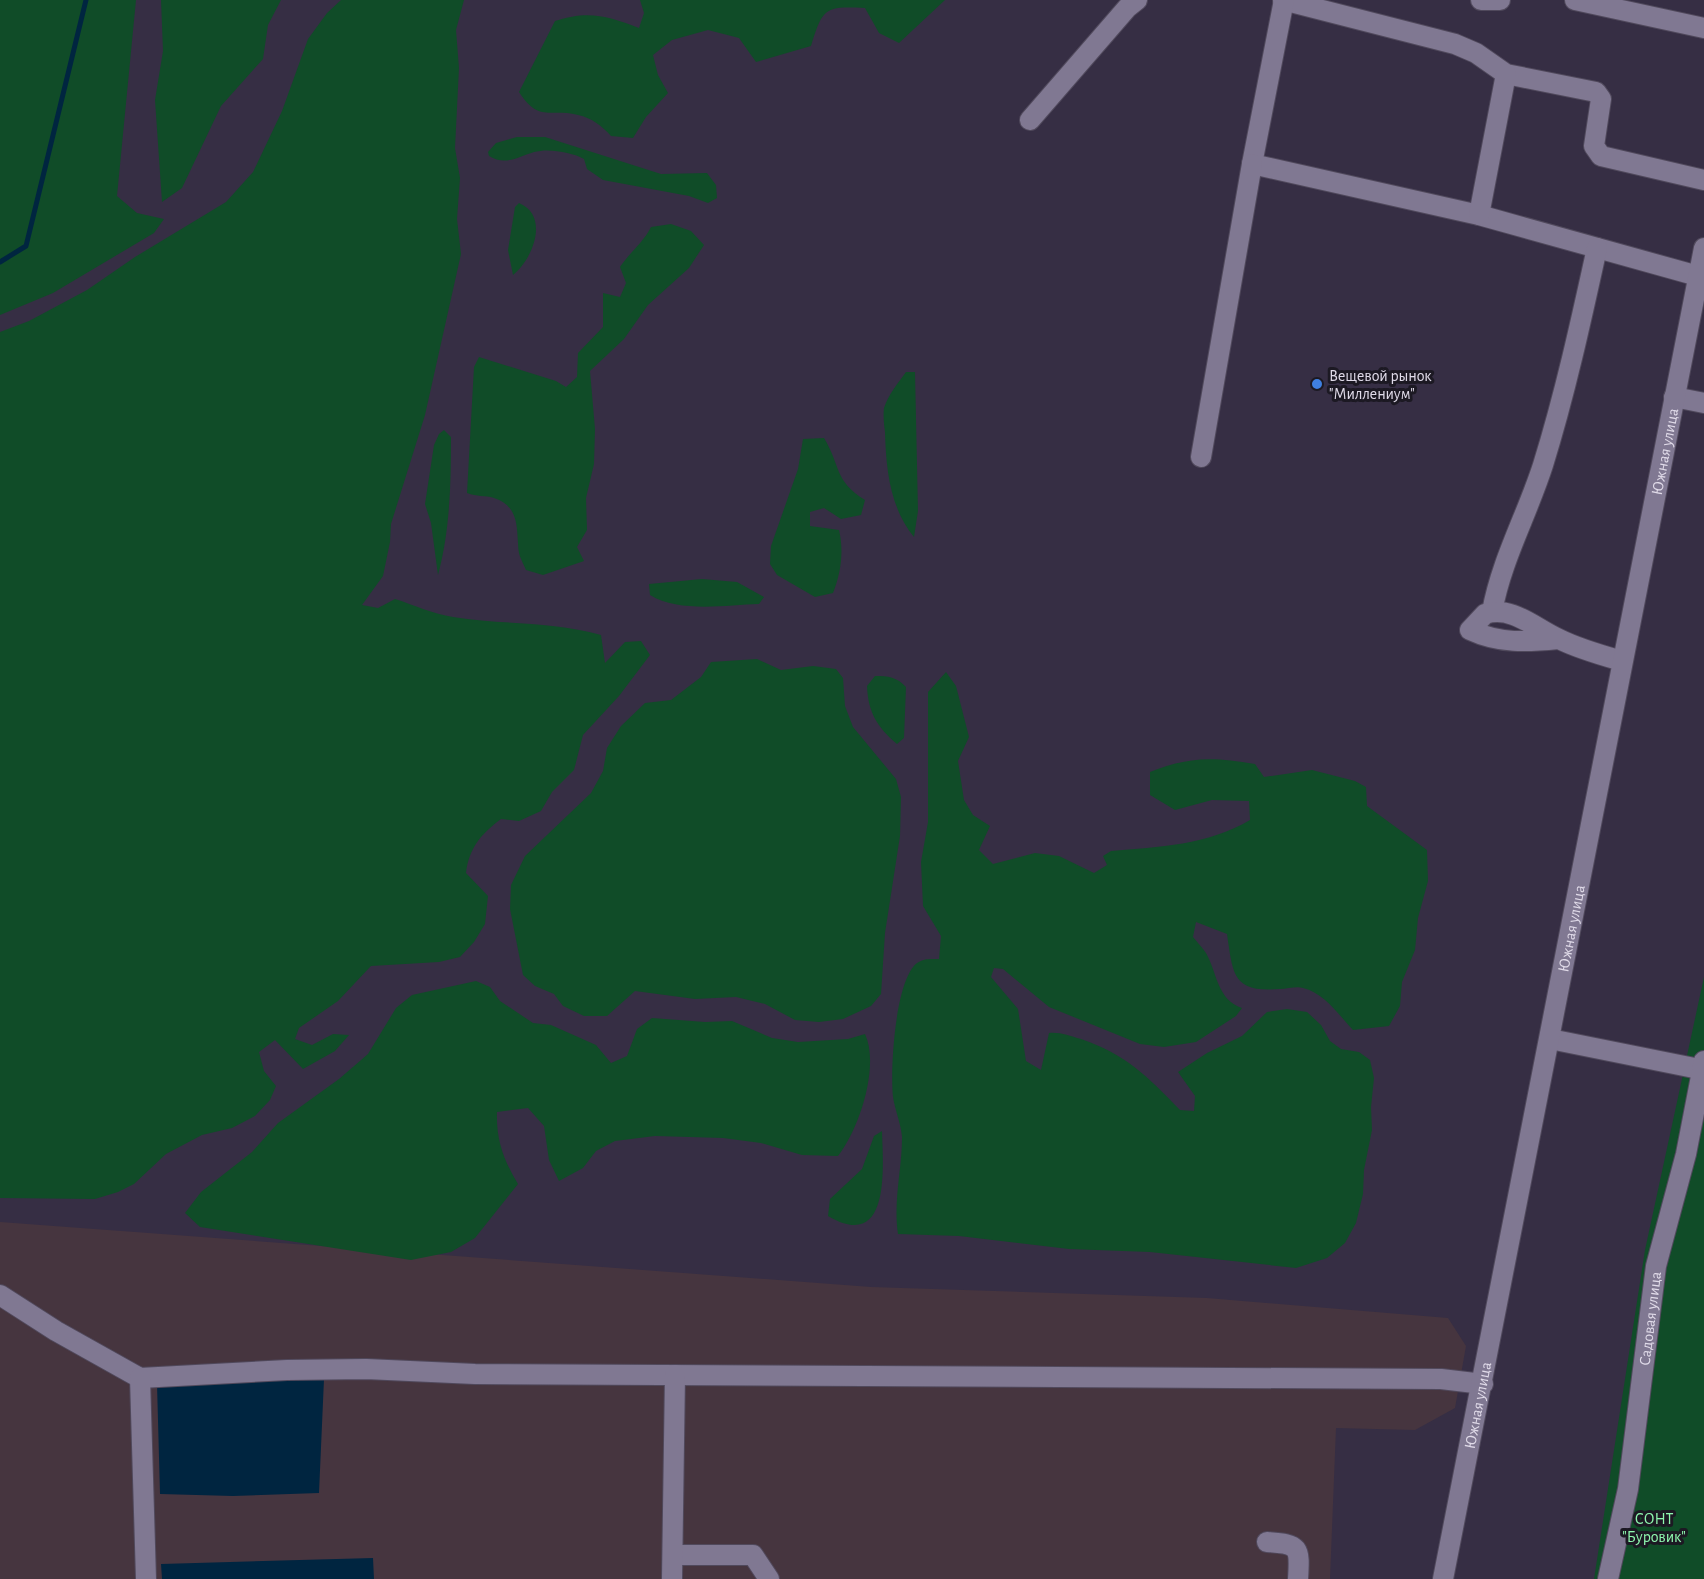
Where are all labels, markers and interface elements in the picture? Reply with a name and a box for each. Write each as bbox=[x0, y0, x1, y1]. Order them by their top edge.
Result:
place label: Вещевой рынок "Миллениум" bbox=[1329, 368, 1432, 403]
marker: Вещевой рынок "Миллениум" bbox=[1310, 377, 1324, 391]
street label: Южная улица bbox=[1649, 407, 1681, 497]
street label: Южная улица bbox=[1555, 884, 1588, 973]
street label: Садовая улица bbox=[1637, 1271, 1664, 1367]
street label: Южная улица bbox=[1462, 1361, 1494, 1450]
park label: СОНТ "Буровик" bbox=[1622, 1511, 1686, 1546]

